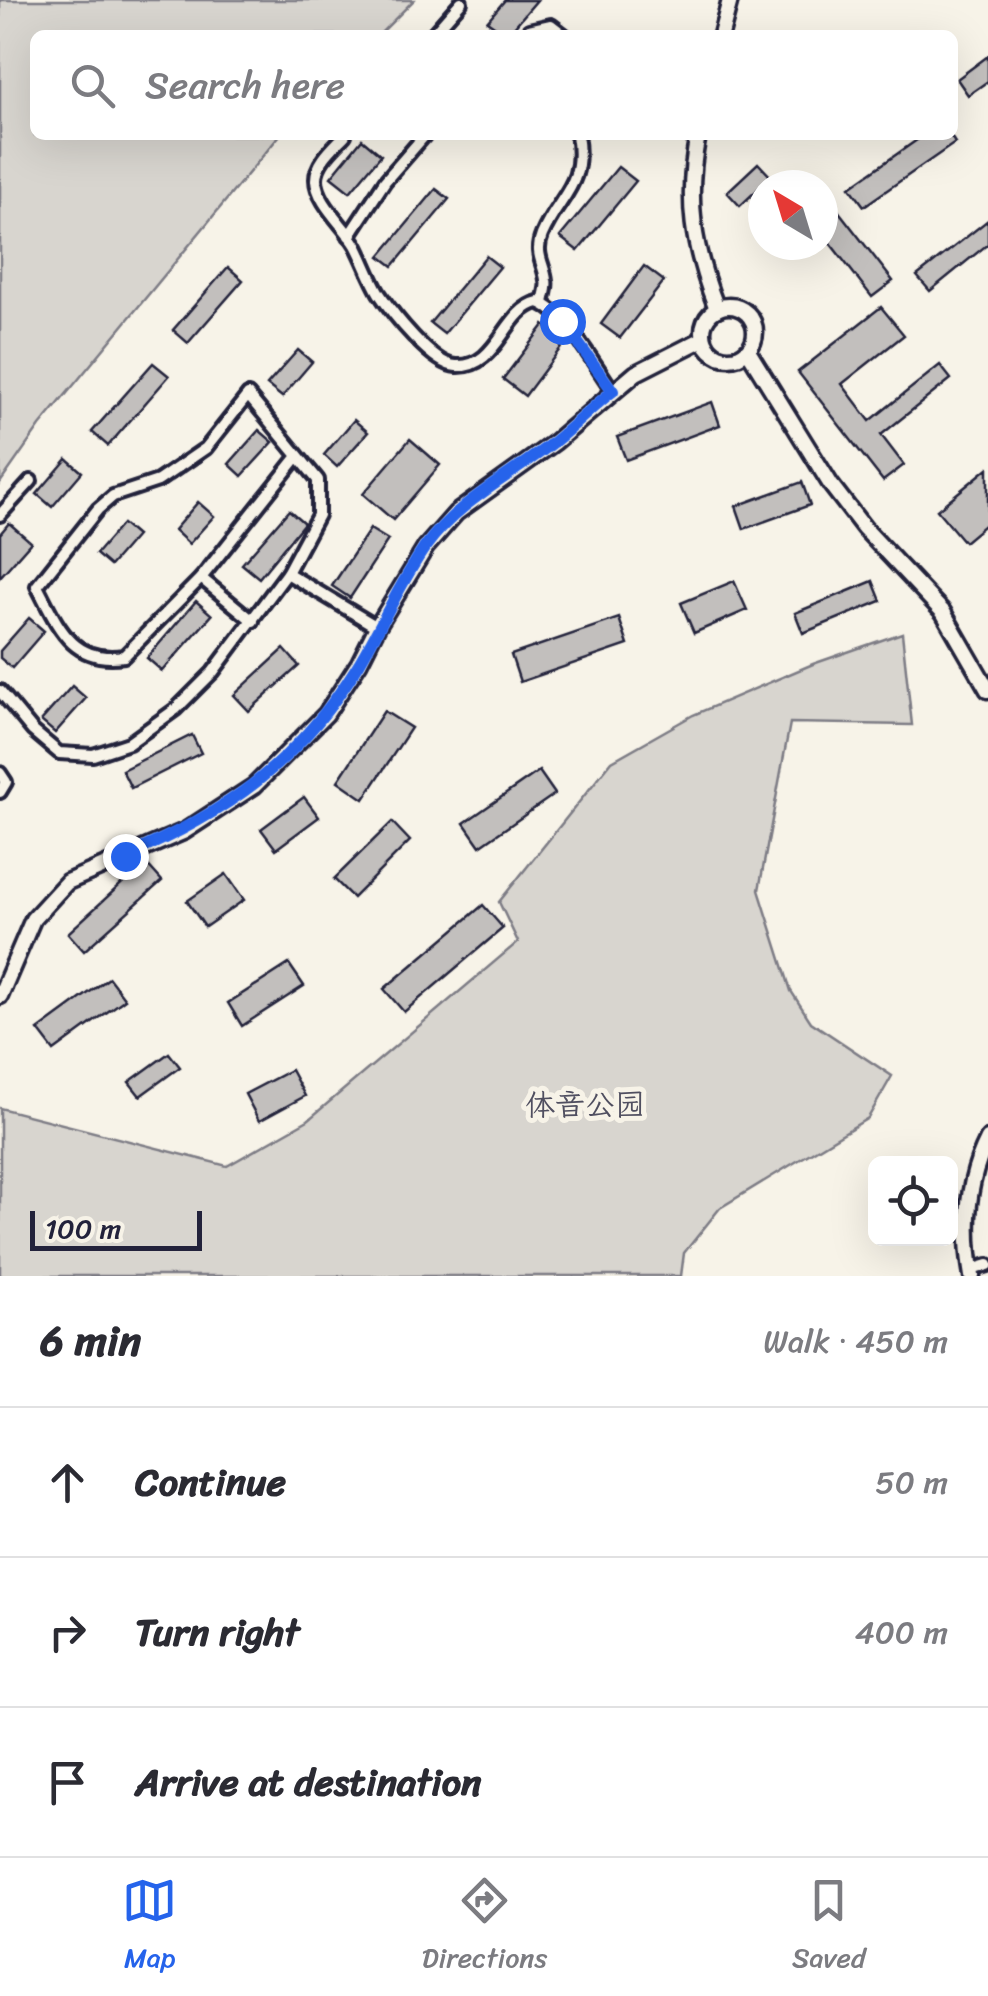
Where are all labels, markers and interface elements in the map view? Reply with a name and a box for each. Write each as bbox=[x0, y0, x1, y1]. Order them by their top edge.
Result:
search box bbox=[30, 30, 958, 140]
text: Search here bbox=[145, 52, 345, 119]
icon: search bbox=[65, 58, 120, 113]
north arrow bbox=[748, 170, 838, 260]
route start bbox=[540, 299, 586, 345]
route end bbox=[103, 834, 149, 880]
park label: 体音公园 bbox=[525, 1078, 645, 1132]
map controls bbox=[868, 1156, 958, 1246]
button: locate bbox=[868, 1156, 958, 1246]
text: 100 m bbox=[45, 1204, 121, 1253]
scale bar bbox=[30, 1206, 202, 1250]
text: 6 min bbox=[40, 1304, 141, 1378]
text: Walk · 450 m bbox=[763, 1313, 948, 1370]
text: Continue bbox=[135, 1449, 286, 1516]
text: 50 m bbox=[875, 1454, 948, 1511]
icon: ahead bbox=[40, 1455, 95, 1510]
text: Turn right bbox=[135, 1599, 300, 1666]
text: 400 m bbox=[855, 1604, 948, 1661]
icon: right bbox=[40, 1605, 95, 1660]
text: Arrive at destination bbox=[135, 1749, 482, 1816]
icon: arrive bbox=[40, 1755, 95, 1810]
tab: Map bbox=[122, 1873, 177, 1982]
tab: Directions bbox=[422, 1873, 547, 1982]
tab: Saved bbox=[792, 1873, 866, 1982]

